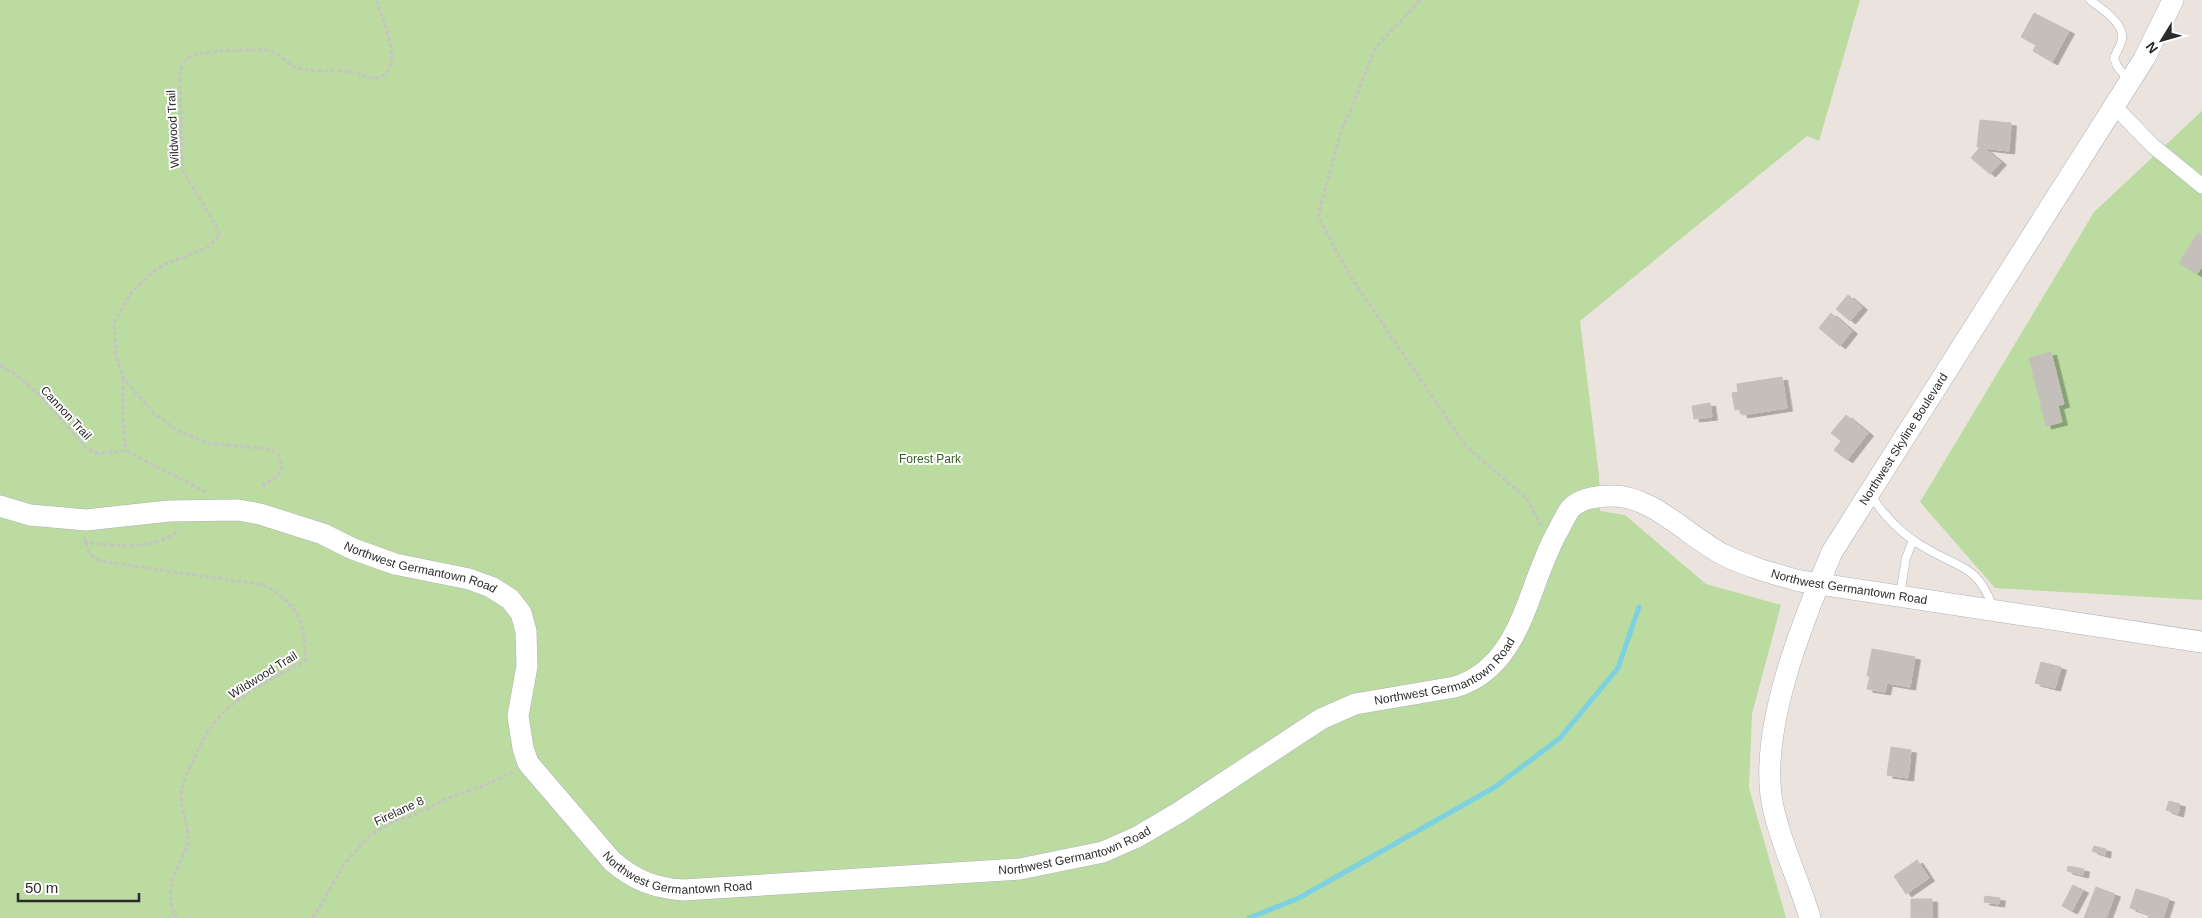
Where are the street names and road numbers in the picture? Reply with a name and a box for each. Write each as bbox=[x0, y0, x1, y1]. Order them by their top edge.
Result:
street label: Wildwood Trail bbox=[164, 90, 182, 168]
street label: Northwest Skyline Boulevard bbox=[1857, 370, 1951, 508]
street label: Cannon Trail bbox=[38, 383, 94, 443]
street label: Northwest Germantown Road bbox=[342, 539, 499, 596]
street label: Northwest Germantown Road bbox=[1769, 566, 1928, 607]
street label: Northwest Germantown Road bbox=[1373, 635, 1518, 708]
street label: Wildwood Trail bbox=[226, 648, 300, 702]
street label: Firelane 8 bbox=[372, 793, 426, 829]
street label: Northwest Germantown Road bbox=[998, 823, 1153, 877]
street label: Northwest Germantown Road bbox=[600, 848, 753, 897]

